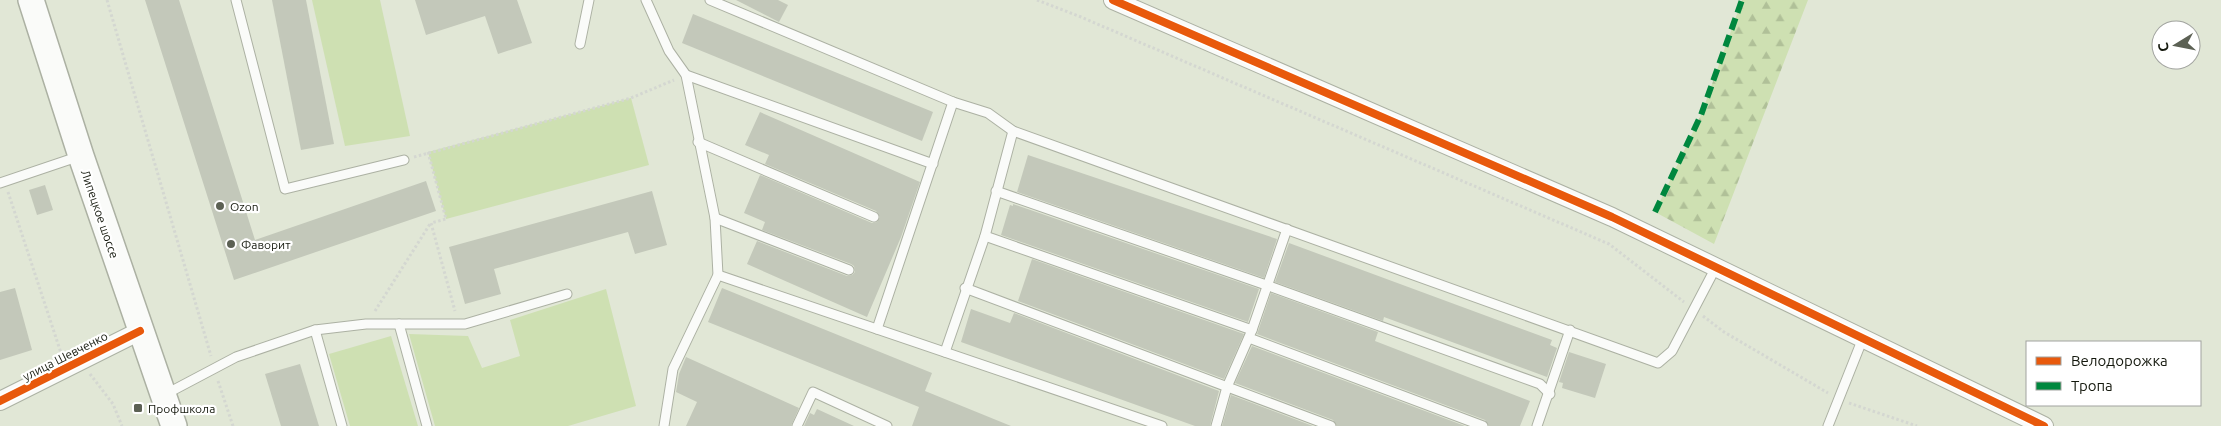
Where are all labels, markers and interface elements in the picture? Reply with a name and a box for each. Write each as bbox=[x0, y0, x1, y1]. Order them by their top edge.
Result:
north arrow bbox=[2151, 20, 2201, 70]
text: С bbox=[2155, 41, 2172, 53]
street label: Липецкое шоссе bbox=[79, 168, 121, 260]
marker: Ozon bbox=[214, 200, 226, 212]
place label: Ozon bbox=[230, 200, 259, 213]
marker: Фаворит bbox=[225, 238, 237, 250]
place label: Фаворит bbox=[241, 238, 291, 251]
street label: улица Шевченко bbox=[20, 329, 110, 383]
legend bbox=[2026, 341, 2201, 406]
text: Велодорожка bbox=[2071, 352, 2168, 369]
text: Тропа bbox=[2071, 377, 2113, 394]
marker: Профшкола bbox=[132, 402, 144, 414]
place label: Профшкола bbox=[148, 402, 215, 415]

